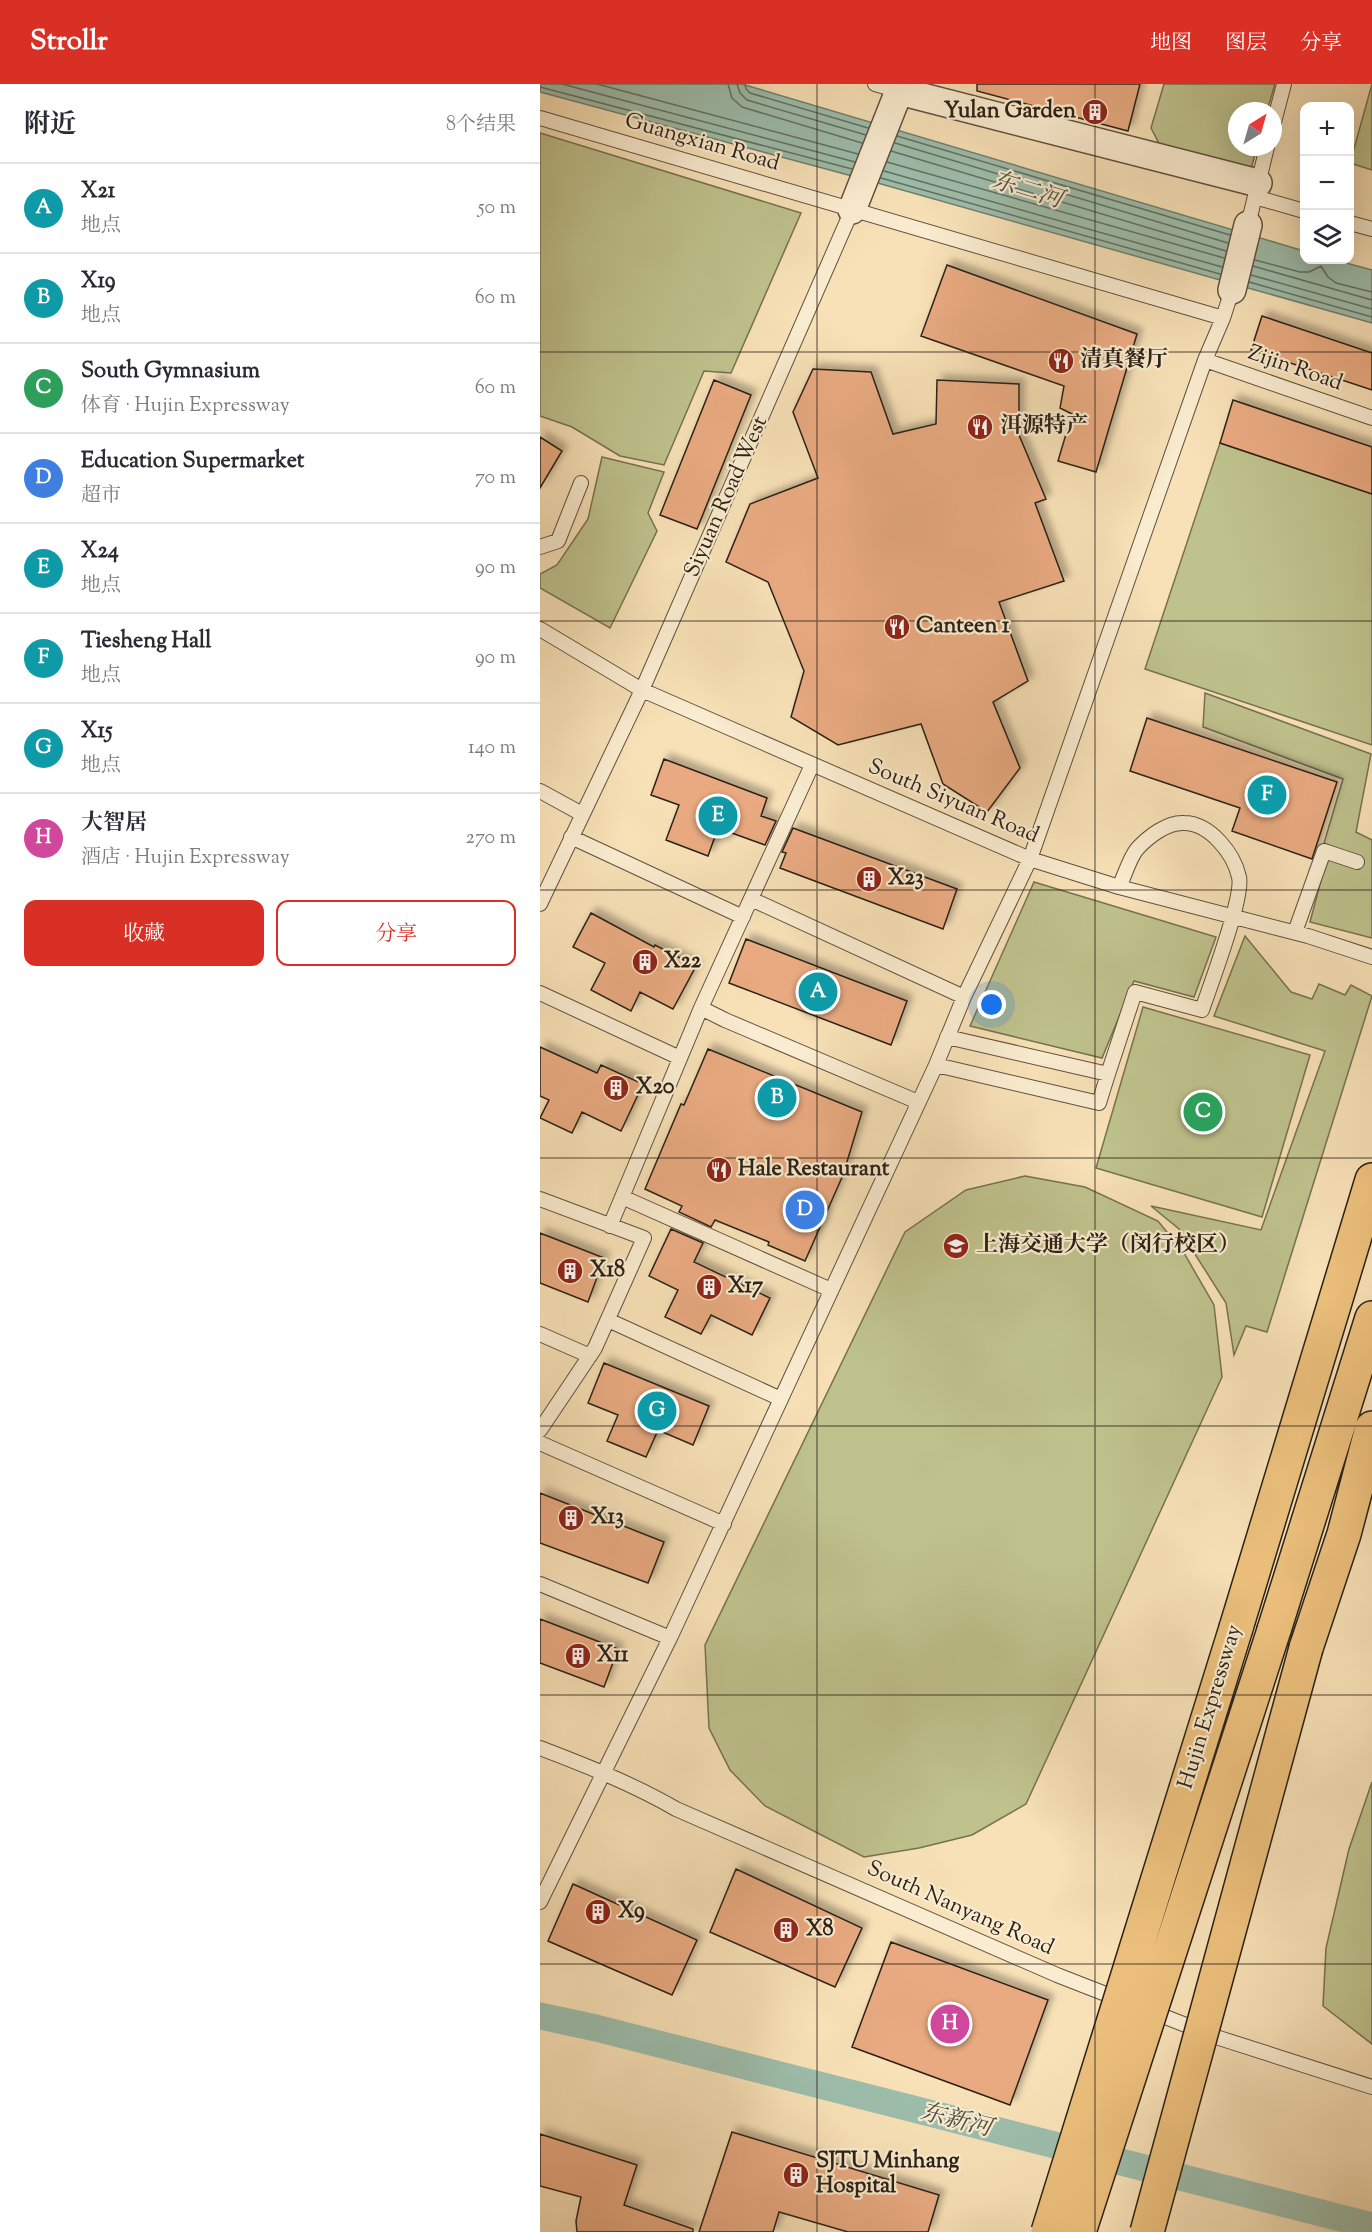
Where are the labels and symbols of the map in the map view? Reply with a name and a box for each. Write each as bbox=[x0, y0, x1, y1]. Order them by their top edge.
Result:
place label: Yulan Garden bbox=[944, 96, 1076, 128]
building icon: Yulan Garden bbox=[1080, 97, 1110, 127]
north arrow bbox=[1228, 102, 1282, 156]
street label: Guangxian Road bbox=[621, 106, 783, 180]
water label: 东二河 bbox=[988, 164, 1070, 219]
street label: Zijin Road bbox=[1243, 338, 1347, 400]
place label: 清真餐厅 bbox=[1080, 345, 1168, 377]
restaurant icon: 清真餐厅 bbox=[1046, 346, 1076, 376]
street label: Siyuan Road West bbox=[677, 411, 777, 583]
place label: 洱源特产 bbox=[1000, 411, 1088, 443]
restaurant icon: 洱源特产 bbox=[965, 412, 995, 442]
place label: Canteen 1 bbox=[916, 611, 1010, 643]
restaurant icon: Canteen 1 bbox=[882, 612, 912, 642]
street label: South Siyuan Road bbox=[862, 751, 1044, 853]
pin: F bbox=[1248, 772, 1286, 818]
pin: E bbox=[698, 794, 738, 838]
place label: X23 bbox=[888, 863, 924, 895]
building icon: X23 bbox=[854, 864, 884, 894]
place label: X22 bbox=[664, 946, 702, 978]
building icon: X22 bbox=[630, 947, 660, 977]
pin: A bbox=[798, 970, 838, 1014]
your location bbox=[977, 990, 1006, 1019]
place label: X20 bbox=[636, 1072, 675, 1104]
building icon: X20 bbox=[601, 1073, 631, 1103]
pin: B bbox=[758, 1076, 796, 1120]
pin: C bbox=[1184, 1090, 1222, 1134]
place label: Hale Restaurant bbox=[738, 1154, 890, 1186]
restaurant icon: Hale Restaurant bbox=[704, 1155, 734, 1185]
pin: D bbox=[786, 1188, 824, 1232]
place label: 上海交通大学（闵行校区） bbox=[976, 1230, 1240, 1262]
school or university icon: 上海交通大学（闵行校区） bbox=[941, 1231, 971, 1261]
place label: X18 bbox=[590, 1255, 625, 1287]
building icon: X18 bbox=[555, 1256, 585, 1286]
place label: X17 bbox=[728, 1271, 764, 1303]
building icon: X17 bbox=[694, 1272, 724, 1302]
pin: G bbox=[638, 1388, 676, 1434]
place label: X13 bbox=[591, 1502, 624, 1534]
building icon: X13 bbox=[556, 1503, 586, 1533]
street label: Hujin Expressway bbox=[1171, 1621, 1251, 1793]
place label: X11 bbox=[597, 1640, 629, 1672]
building icon: X11 bbox=[563, 1641, 593, 1671]
street label: South Nanyang Road bbox=[861, 1853, 1059, 1965]
place label: X9 bbox=[618, 1896, 645, 1928]
building icon: X9 bbox=[583, 1897, 613, 1927]
place label: X8 bbox=[806, 1914, 834, 1946]
building icon: X8 bbox=[771, 1915, 801, 1945]
pin: H bbox=[930, 2002, 970, 2046]
water label: 东新河 bbox=[917, 2096, 999, 2147]
place label: SJTU Minhang Hospital bbox=[816, 2146, 960, 2203]
building icon: SJTU Minhang Hospital bbox=[781, 2160, 811, 2190]

